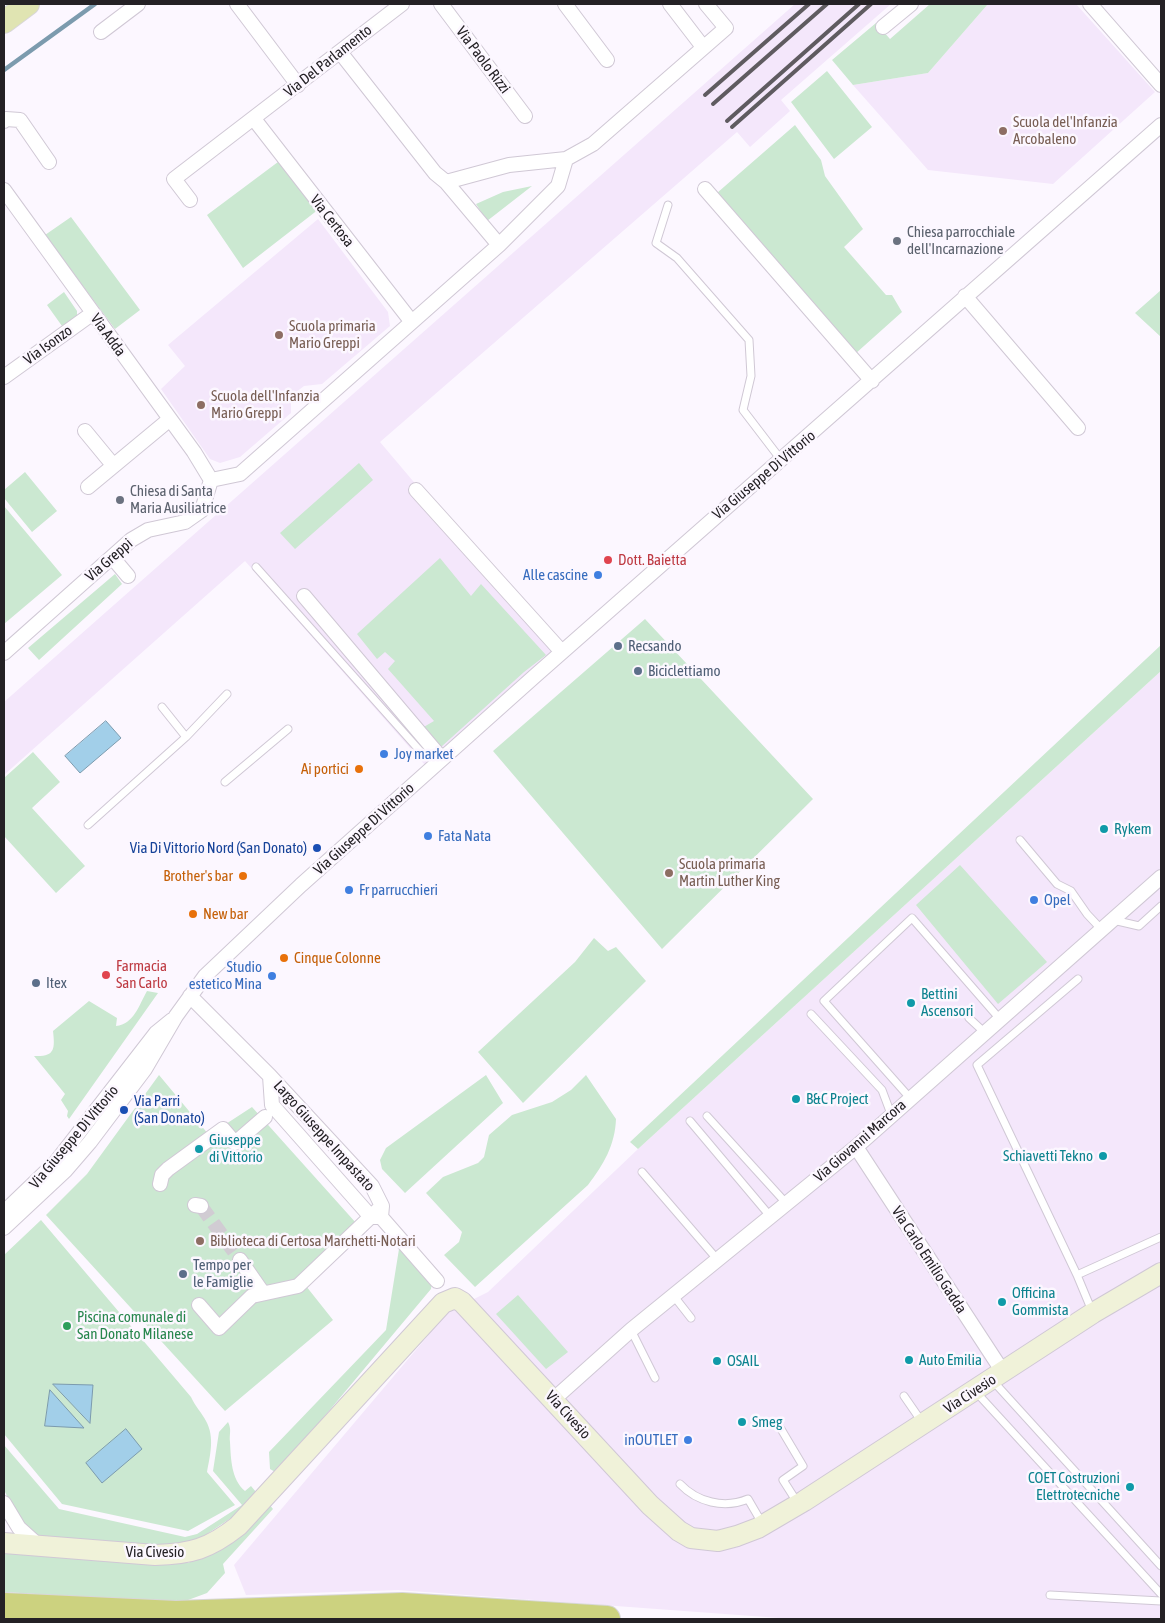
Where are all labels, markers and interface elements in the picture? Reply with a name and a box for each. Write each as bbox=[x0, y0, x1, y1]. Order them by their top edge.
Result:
street label: Via Del Parlamento bbox=[280, 21, 376, 101]
street label: Via Paolo Rizzi bbox=[452, 23, 514, 97]
place label: Scuola del'Infanzia Arcobaleno bbox=[1013, 113, 1118, 148]
marker: Scuola del'Infanzia Arcobaleno bbox=[997, 125, 1009, 137]
street label: Via Certosa bbox=[306, 191, 358, 251]
place label: Chiesa parrocchiale dell'Incarnazione bbox=[907, 223, 1015, 258]
marker: Chiesa parrocchiale dell'Incarnazione bbox=[891, 235, 903, 247]
street label: Via Adda bbox=[87, 310, 129, 360]
place label: Scuola primaria Mario Greppi bbox=[289, 317, 376, 352]
street label: Via Isonzo bbox=[20, 321, 76, 369]
marker: Scuola primaria Mario Greppi bbox=[273, 329, 285, 341]
place label: Scuola dell'Infanzia Mario Greppi bbox=[211, 387, 320, 422]
marker: Scuola dell'Infanzia Mario Greppi bbox=[195, 399, 207, 411]
street label: Via Giuseppe Di Vittorio bbox=[709, 427, 819, 523]
place label: Chiesa di Santa Maria Ausiliatrice bbox=[130, 482, 226, 517]
marker: Chiesa di Santa Maria Ausiliatrice bbox=[114, 494, 126, 506]
street label: Via Greppi bbox=[82, 535, 136, 585]
place label: Dott. Baietta bbox=[618, 551, 687, 569]
marker: Dott. Baietta bbox=[602, 554, 614, 566]
place label: Alle cascine bbox=[523, 566, 588, 584]
marker: Alle cascine bbox=[592, 569, 604, 581]
place label: Recsando bbox=[628, 637, 681, 655]
marker: Recsando bbox=[612, 640, 624, 652]
place label: Biciclettiamo bbox=[648, 662, 721, 680]
marker: Biciclettiamo bbox=[632, 665, 644, 677]
place label: Joy market bbox=[394, 745, 454, 763]
marker: Joy market bbox=[378, 748, 390, 760]
place label: Ai portici bbox=[301, 760, 349, 778]
marker: Ai portici bbox=[353, 763, 365, 775]
street label: Via Giuseppe Di Vittorio bbox=[310, 779, 418, 879]
place label: Rykem bbox=[1114, 820, 1152, 838]
marker: Rykem bbox=[1098, 823, 1110, 835]
place label: Fata Nata bbox=[438, 827, 491, 845]
marker: Fata Nata bbox=[422, 830, 434, 842]
place label: Via Di Vittorio Nord (San Donato) bbox=[130, 839, 307, 857]
marker: Via Di Vittorio Nord (San Donato) bbox=[311, 842, 323, 854]
place label: Scuola primaria Martin Luther King bbox=[679, 855, 780, 890]
place label: Brother's bar bbox=[163, 867, 233, 885]
marker: Scuola primaria Martin Luther King bbox=[663, 867, 675, 879]
marker: Brother's bar bbox=[237, 870, 249, 882]
place label: Fr parrucchieri bbox=[359, 881, 438, 899]
marker: Fr parrucchieri bbox=[343, 884, 355, 896]
place label: Opel bbox=[1044, 891, 1071, 909]
marker: Opel bbox=[1028, 894, 1040, 906]
place label: New bar bbox=[203, 905, 248, 923]
marker: New bar bbox=[187, 908, 199, 920]
place label: Cinque Colonne bbox=[294, 949, 381, 967]
marker: Cinque Colonne bbox=[278, 952, 290, 964]
place label: Farmacia San Carlo bbox=[116, 957, 168, 992]
place label: Studio estetico Mina bbox=[189, 958, 262, 993]
marker: Farmacia San Carlo bbox=[100, 969, 112, 981]
marker: Studio estetico Mina bbox=[266, 970, 278, 982]
place label: Itex bbox=[46, 974, 67, 992]
marker: Itex bbox=[30, 977, 42, 989]
place label: Bettini Ascensori bbox=[921, 985, 973, 1020]
marker: Bettini Ascensori bbox=[905, 997, 917, 1009]
street label: Largo Giuseppe Impastato bbox=[270, 1077, 378, 1195]
street label: Via Giuseppe Di Vittorio bbox=[26, 1082, 122, 1192]
place label: B&C Project bbox=[806, 1090, 869, 1108]
place label: Via Parri (San Donato) bbox=[134, 1092, 205, 1127]
marker: B&C Project bbox=[790, 1093, 802, 1105]
street label: Via Giovanni Marcora bbox=[810, 1096, 910, 1186]
marker: Via Parri (San Donato) bbox=[118, 1104, 130, 1116]
place label: Giuseppe di Vittorio bbox=[209, 1131, 263, 1166]
marker: Giuseppe di Vittorio bbox=[193, 1143, 205, 1155]
place label: Schiavetti Tekno bbox=[1003, 1147, 1093, 1165]
marker: Schiavetti Tekno bbox=[1097, 1150, 1109, 1162]
street label: Via Carlo Emilio Gadda bbox=[888, 1203, 970, 1317]
place label: Biblioteca di Certosa Marchetti-Notari bbox=[210, 1232, 416, 1250]
marker: Biblioteca di Certosa Marchetti-Notari bbox=[194, 1235, 206, 1247]
place label: Tempo per le Famiglie bbox=[193, 1256, 253, 1291]
marker: Tempo per le Famiglie bbox=[177, 1268, 189, 1280]
place label: Officina Gommista bbox=[1012, 1284, 1069, 1319]
marker: Officina Gommista bbox=[996, 1296, 1008, 1308]
place label: Piscina comunale di San Donato Milanese bbox=[77, 1308, 193, 1343]
marker: Piscina comunale di San Donato Milanese bbox=[61, 1320, 73, 1332]
place label: Auto Emilia bbox=[919, 1351, 982, 1369]
place label: OSAIL bbox=[727, 1352, 759, 1370]
marker: Auto Emilia bbox=[903, 1354, 915, 1366]
marker: OSAIL bbox=[711, 1355, 723, 1367]
street label: Via Civesio bbox=[940, 1370, 1000, 1418]
street label: Via Civesio bbox=[542, 1387, 594, 1443]
place label: Smeg bbox=[752, 1413, 782, 1431]
marker: Smeg bbox=[736, 1416, 748, 1428]
place label: inOUTLET bbox=[624, 1431, 678, 1449]
marker: inOUTLET bbox=[682, 1434, 694, 1446]
place label: COET Costruzioni Elettrotecniche bbox=[1028, 1469, 1120, 1504]
marker: COET Costruzioni Elettrotecniche bbox=[1124, 1481, 1136, 1493]
street label: Via Civesio bbox=[126, 1543, 184, 1561]

